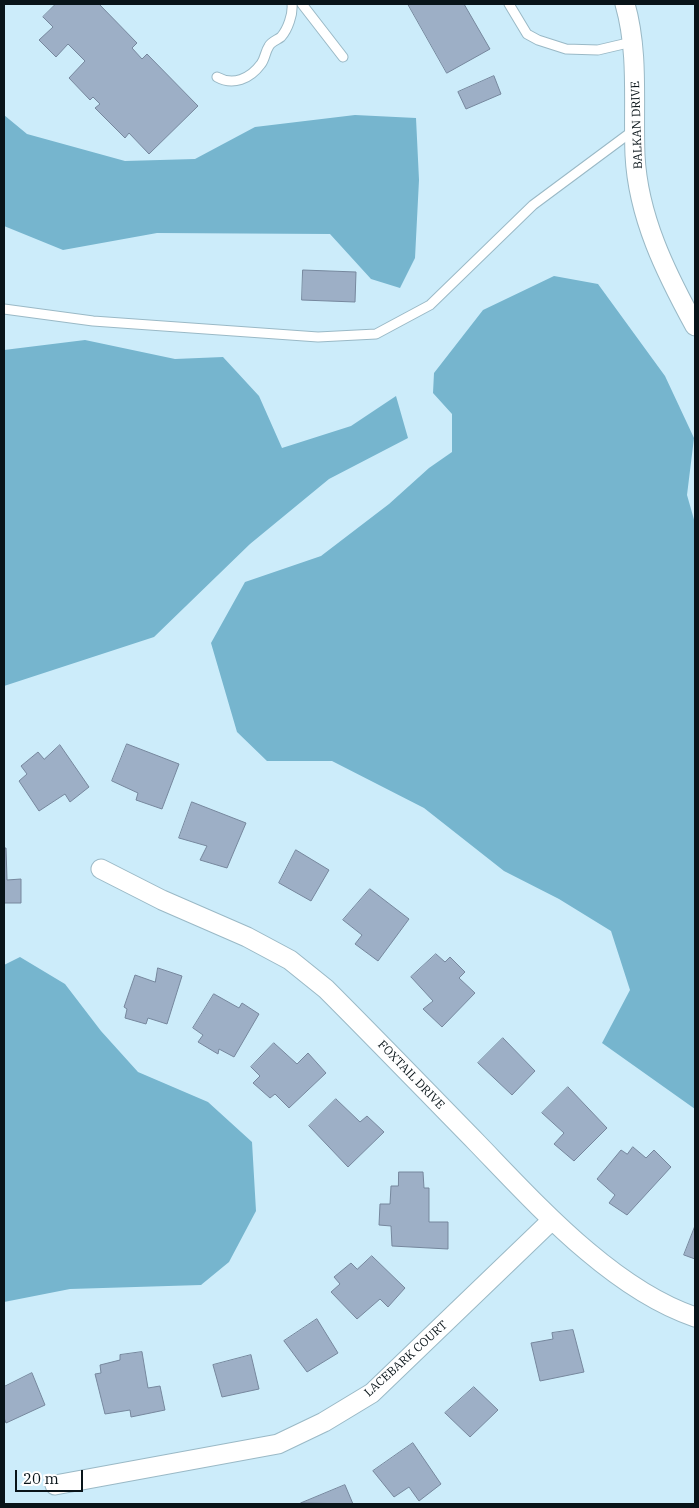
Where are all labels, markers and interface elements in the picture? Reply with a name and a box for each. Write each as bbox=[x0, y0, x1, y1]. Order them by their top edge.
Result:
street label: BALKAN DRIVE bbox=[628, 81, 646, 169]
street label: FOXTAIL DRIVE bbox=[375, 1038, 447, 1112]
street label: LACEBARK COURT bbox=[362, 1318, 450, 1400]
scale bar bbox=[18, 1460, 85, 1492]
text: 20 m bbox=[23, 1469, 59, 1488]

